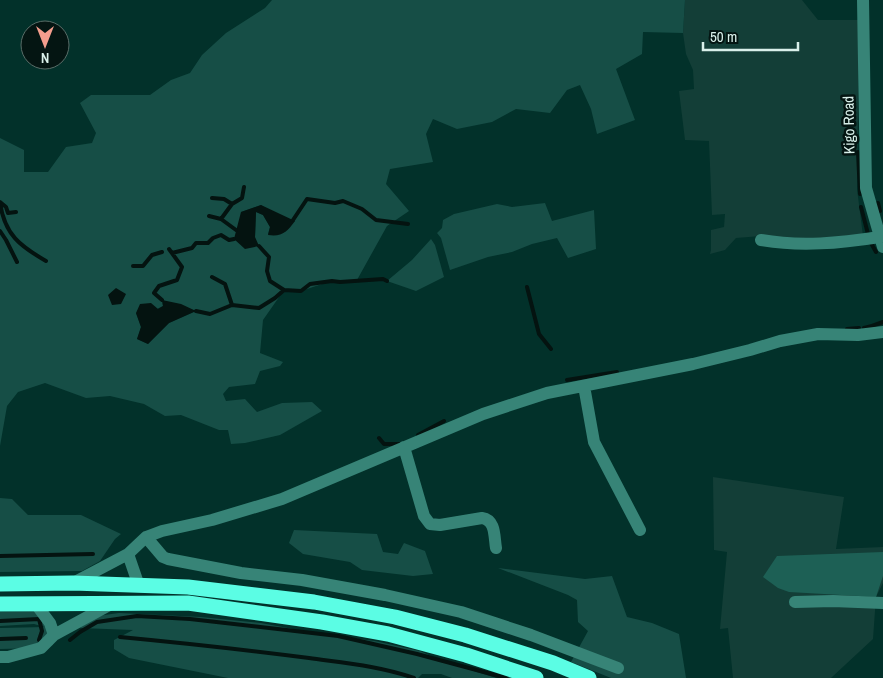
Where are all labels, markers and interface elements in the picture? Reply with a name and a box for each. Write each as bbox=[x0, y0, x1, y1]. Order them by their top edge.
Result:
north arrow bbox=[20, 20, 70, 70]
scale bar bbox=[703, 20, 798, 52]
text: 50 m bbox=[710, 26, 737, 47]
text: N bbox=[41, 49, 49, 67]
street label: Kigo Road bbox=[837, 96, 860, 154]

